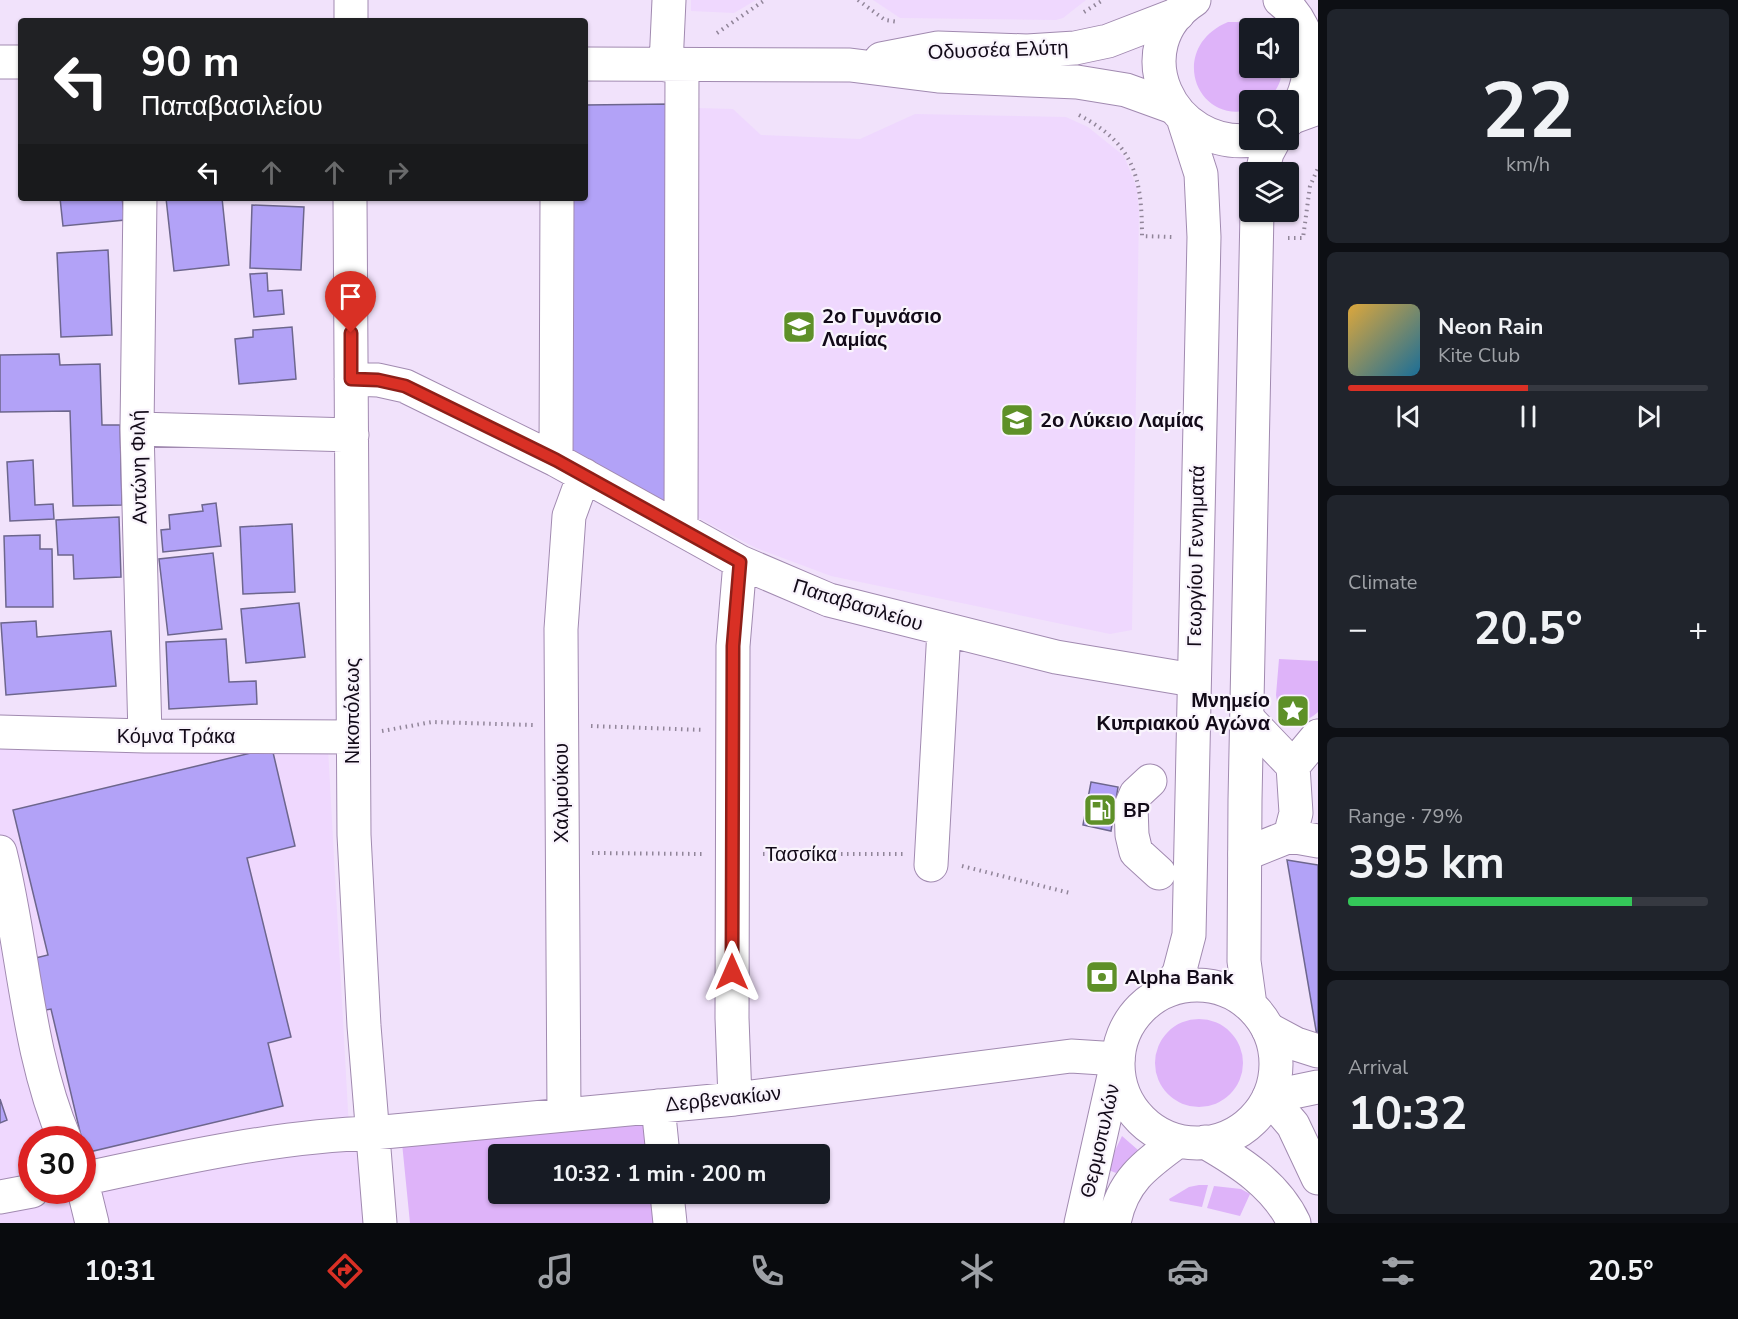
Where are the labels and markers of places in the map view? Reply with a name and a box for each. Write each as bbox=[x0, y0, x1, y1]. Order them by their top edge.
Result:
pin bbox=[325, 271, 376, 333]
place label: 2ο Γυμνάσιο Λαμίας bbox=[822, 303, 942, 353]
school or university icon: 2ο Γυμνάσιο Λαμίας bbox=[781, 309, 817, 345]
school or university icon: 2ο Λύκειο Λαμίας bbox=[999, 402, 1035, 438]
place label: 2ο Λύκειο Λαμίας bbox=[1040, 407, 1204, 434]
place label: Μνημείο Κυπριακού Αγώνα bbox=[1096, 687, 1271, 737]
place icon: Μνημείο Κυπριακού Αγώνα bbox=[1275, 693, 1311, 729]
fuel station icon: BP bbox=[1082, 792, 1118, 828]
place label: BP bbox=[1123, 797, 1150, 824]
bank icon: Alpha Bank bbox=[1084, 959, 1120, 995]
place label: Alpha Bank bbox=[1125, 964, 1235, 991]

